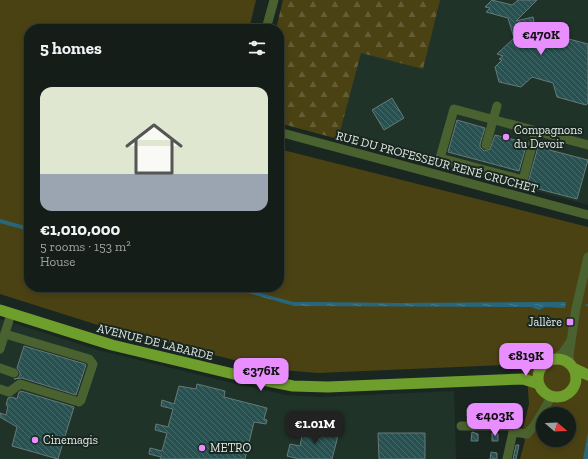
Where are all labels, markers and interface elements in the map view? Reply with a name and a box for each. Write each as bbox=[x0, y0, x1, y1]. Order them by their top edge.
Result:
pin: €470K bbox=[513, 22, 569, 56]
text: €470K bbox=[522, 27, 560, 42]
icon: filters bbox=[246, 37, 268, 59]
text: 5 homes bbox=[40, 38, 102, 58]
icon: home bbox=[118, 113, 190, 185]
place label: Compagnons du Devoir bbox=[514, 123, 582, 151]
street label: RUE DU PROFESSEUR RENÉ CRUCHET bbox=[335, 127, 540, 196]
marker: Compagnons du Devoir bbox=[501, 132, 511, 142]
text: €1,010,000 bbox=[40, 219, 120, 239]
text: 5 rooms · 153 m² bbox=[40, 239, 131, 254]
text: House bbox=[40, 254, 75, 269]
place label: Jallère bbox=[528, 315, 562, 329]
marker: Jallère bbox=[565, 317, 575, 327]
street label: AVENUE DE LABARDE bbox=[96, 321, 214, 363]
pin: €819K bbox=[498, 343, 554, 377]
text: €819K bbox=[508, 348, 544, 363]
pin: €376K bbox=[233, 358, 289, 392]
text: €376K bbox=[243, 363, 279, 378]
pin: €403K bbox=[467, 403, 523, 437]
north arrow bbox=[536, 407, 576, 447]
map controls bbox=[536, 407, 576, 447]
text: €403K bbox=[476, 408, 514, 423]
pin: €1.01M bbox=[282, 411, 348, 445]
text: €1.01M bbox=[295, 416, 335, 431]
place label: Cinemagis bbox=[43, 433, 98, 447]
marker: Cinemagis bbox=[30, 435, 40, 445]
place label: METRO bbox=[210, 441, 251, 455]
marker: METRO bbox=[197, 443, 207, 453]

